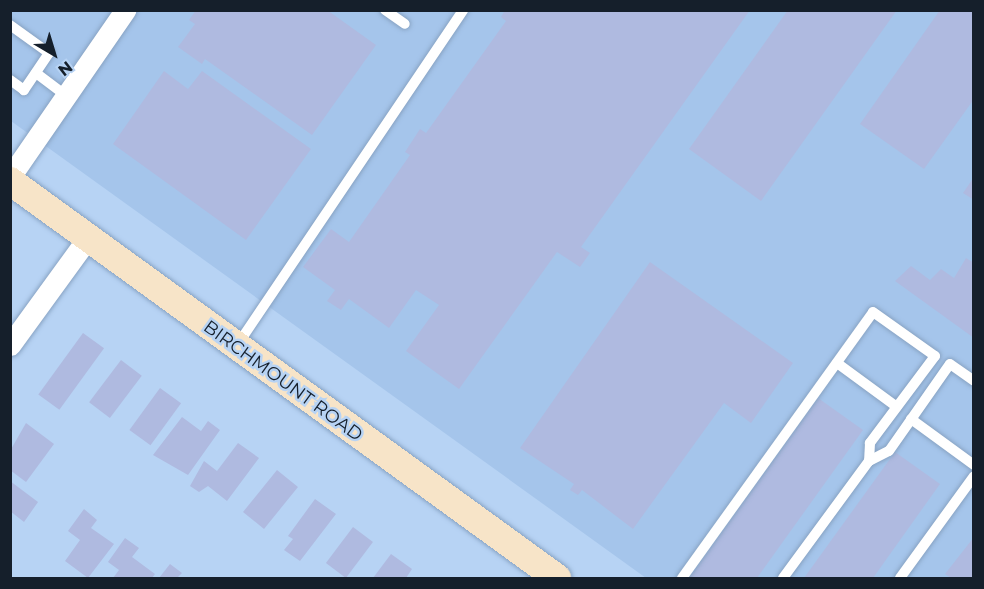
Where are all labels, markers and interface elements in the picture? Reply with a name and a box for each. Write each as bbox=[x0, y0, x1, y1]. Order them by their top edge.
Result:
north arrow bbox=[24, 24, 84, 84]
text: N bbox=[54, 57, 76, 80]
street label: BIRCHMOUNT ROAD bbox=[199, 316, 367, 446]

